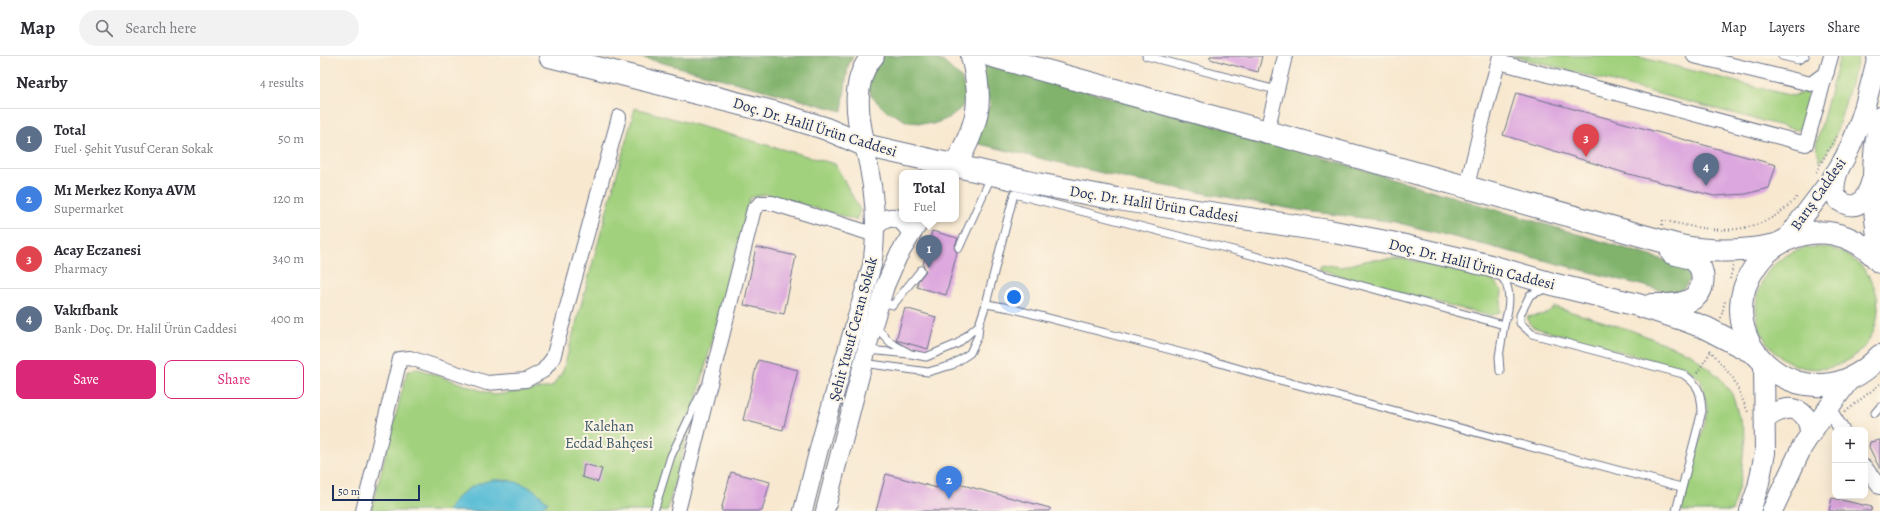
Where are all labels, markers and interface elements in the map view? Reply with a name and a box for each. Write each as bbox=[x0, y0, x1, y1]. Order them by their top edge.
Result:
search box bbox=[79, 10, 359, 46]
text: Map bbox=[20, 15, 55, 41]
icon: search bbox=[93, 17, 115, 39]
text: Search here bbox=[125, 18, 197, 38]
text: Map bbox=[1721, 18, 1747, 37]
text: Layers bbox=[1769, 18, 1805, 37]
text: Share bbox=[1827, 18, 1860, 37]
text: Nearby bbox=[16, 71, 67, 94]
text: 4 results bbox=[260, 74, 304, 91]
street label: Doç. Dr. Halil Ürün Caddesi bbox=[731, 93, 899, 161]
text: Total bbox=[54, 120, 86, 140]
pin: 3 bbox=[1573, 124, 1599, 157]
text: 1 bbox=[27, 130, 31, 147]
text: 50 m bbox=[278, 130, 304, 147]
text: Fuel · Şehit Yusuf Ceran Sokak bbox=[54, 140, 213, 157]
pin: 4 bbox=[1693, 153, 1719, 186]
street label: Barış Caddesi bbox=[1786, 154, 1850, 234]
popup bbox=[899, 170, 959, 222]
text: Total bbox=[913, 178, 945, 198]
text: M1 Merkez Konya AVM bbox=[54, 180, 196, 200]
street label: Doç. Dr. Halil Ürün Caddesi bbox=[1068, 181, 1240, 227]
text: 2 bbox=[26, 190, 32, 207]
text: 120 m bbox=[273, 190, 304, 207]
text: Fuel bbox=[913, 198, 936, 215]
text: Supermarket bbox=[54, 200, 124, 217]
street label: Doç. Dr. Halil Ürün Caddesi bbox=[1387, 234, 1557, 294]
pin: 1 bbox=[916, 235, 942, 268]
text: Acay Eczanesi bbox=[54, 240, 141, 260]
text: 3 bbox=[26, 250, 32, 267]
text: 340 m bbox=[272, 250, 304, 267]
street label: Şehit Yusuf Ceran Sokak bbox=[824, 254, 882, 403]
text: Pharmacy bbox=[54, 260, 107, 277]
your location bbox=[1004, 287, 1024, 307]
text: Vakıfbank bbox=[54, 300, 118, 320]
text: 4 bbox=[26, 310, 32, 327]
text: 400 m bbox=[271, 310, 304, 327]
text: Bank · Doç. Dr. Halil Ürün Caddesi bbox=[54, 320, 237, 337]
button: Save bbox=[16, 360, 156, 399]
button: Share bbox=[164, 360, 304, 399]
park label: Kalehan Ecdad Bahçesi bbox=[565, 416, 653, 453]
map controls bbox=[1832, 427, 1868, 499]
button: + bbox=[1832, 427, 1868, 463]
button: − bbox=[1832, 463, 1868, 499]
pin: 2 bbox=[936, 466, 962, 499]
scale bar bbox=[332, 483, 420, 502]
text: 50 m bbox=[338, 484, 360, 499]

